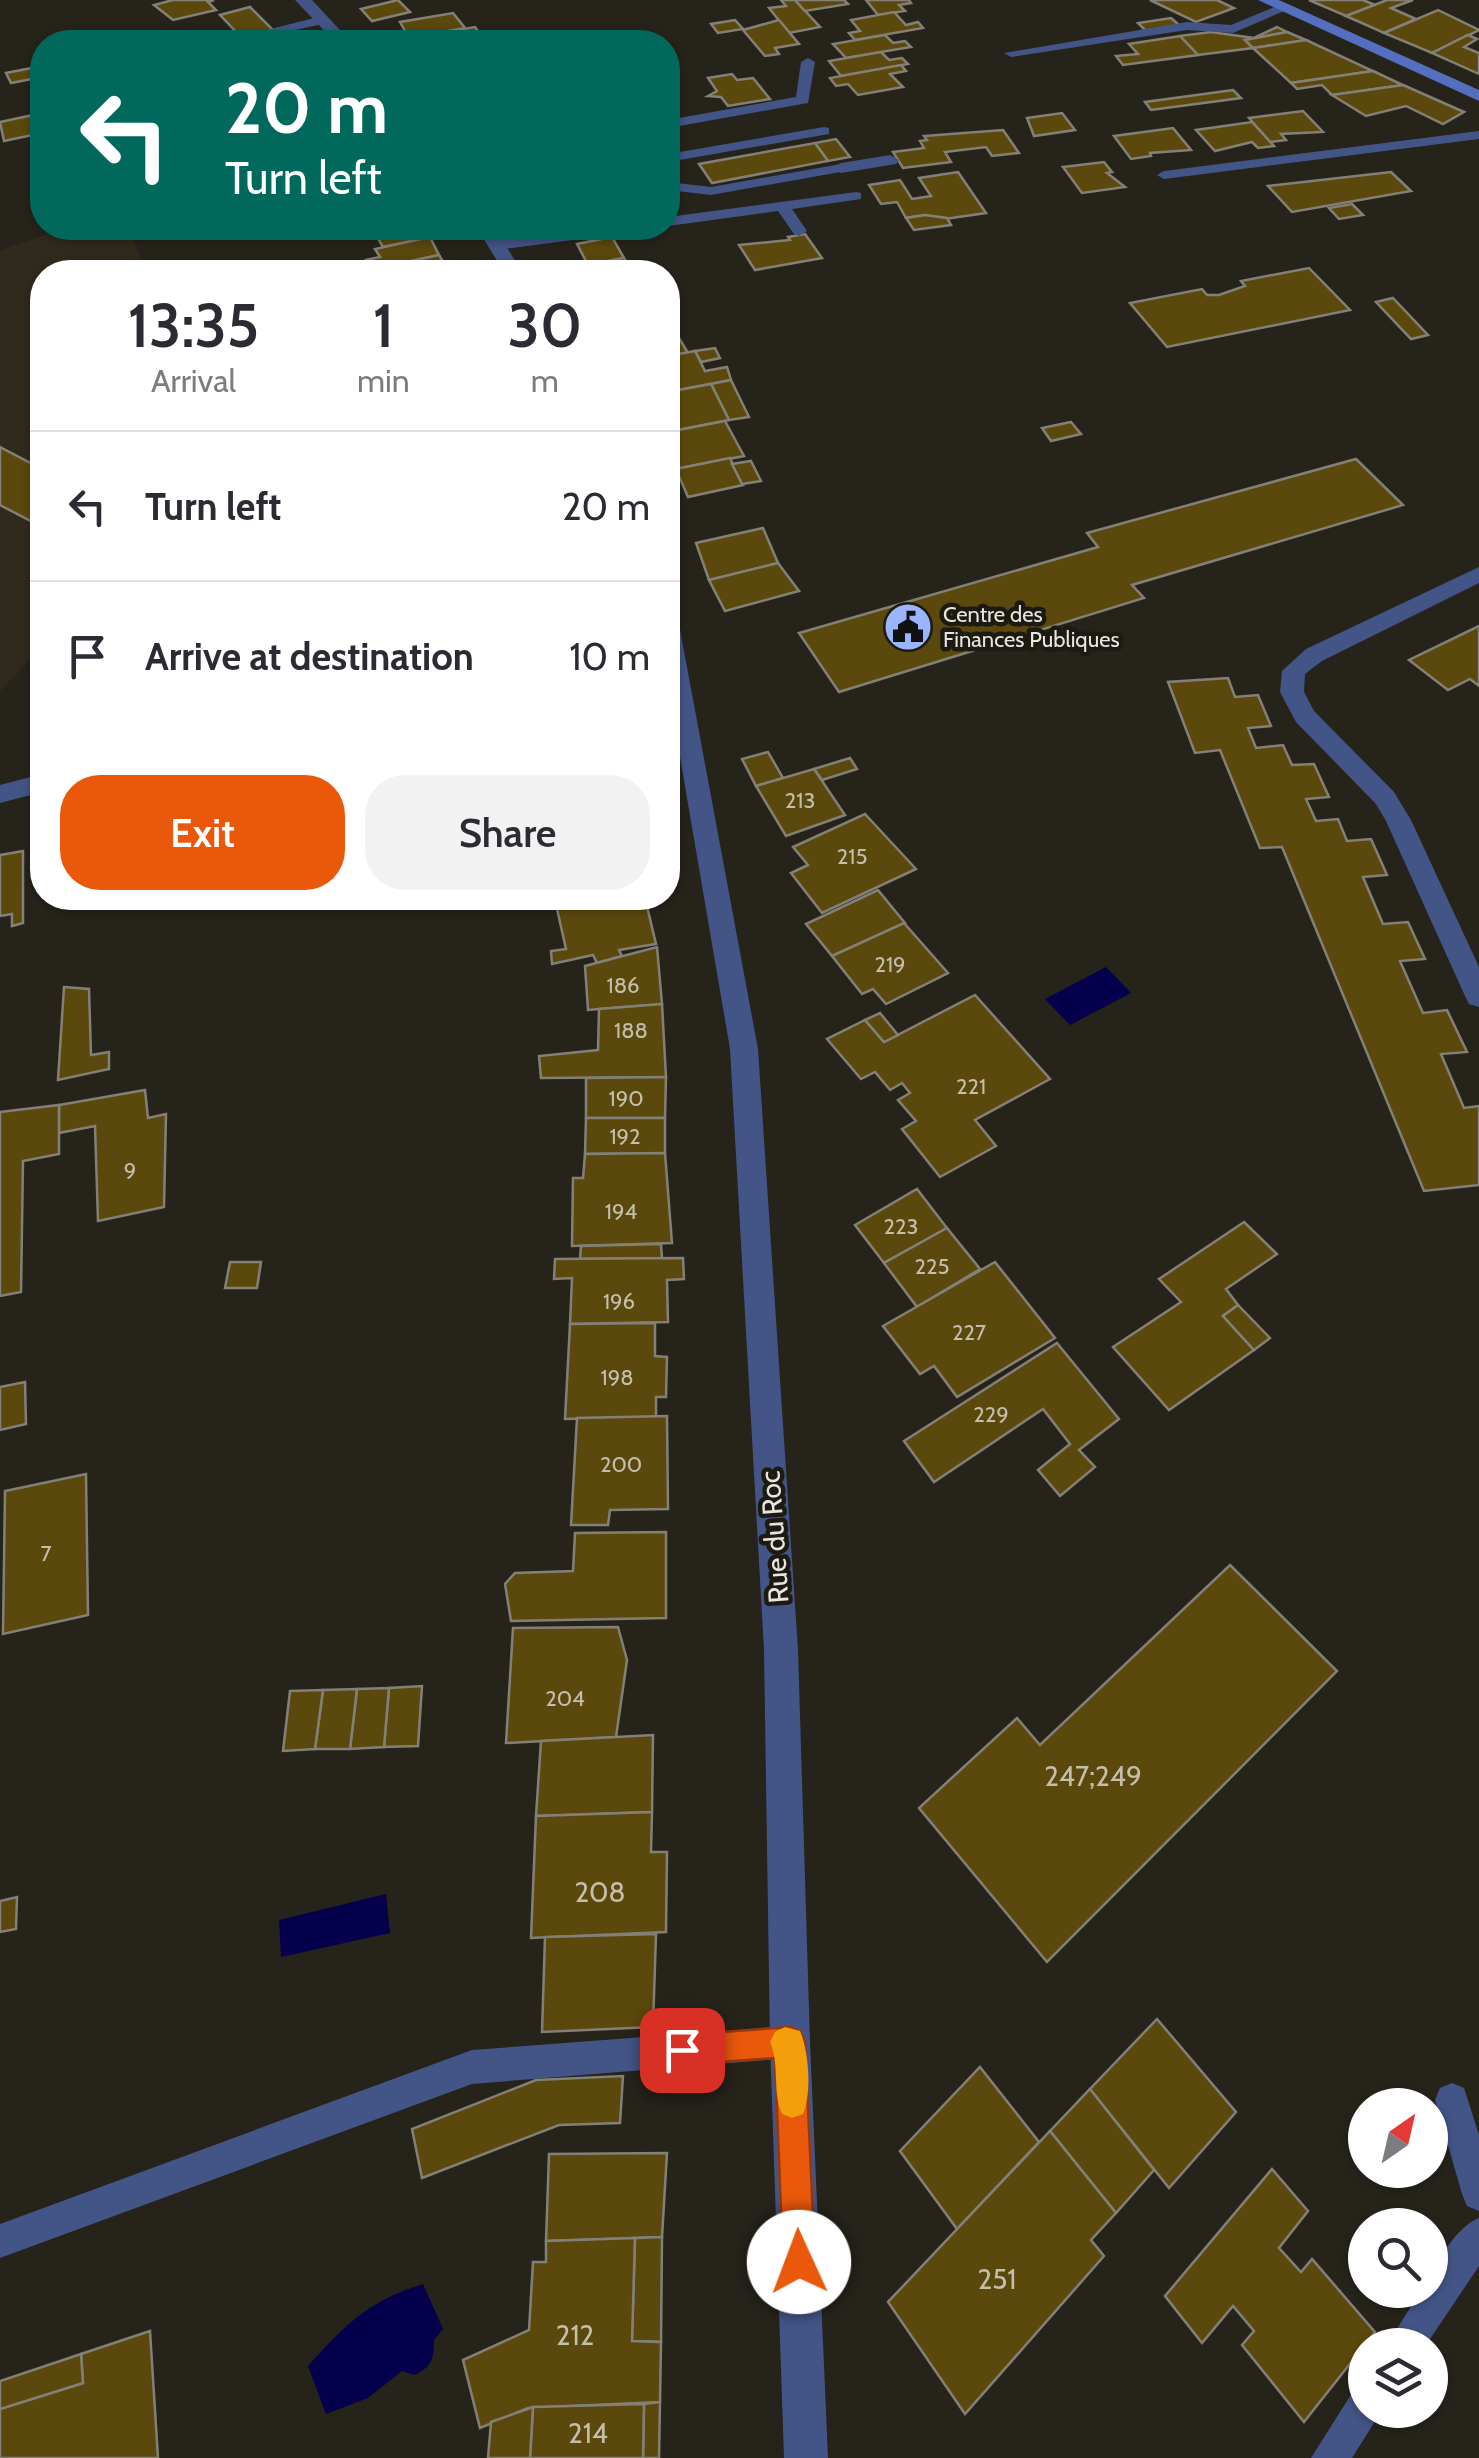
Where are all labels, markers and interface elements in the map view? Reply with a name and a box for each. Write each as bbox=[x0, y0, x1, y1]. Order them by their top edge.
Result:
text: 20 m bbox=[225, 65, 388, 151]
icon: left bbox=[60, 70, 190, 200]
text: Turn left bbox=[225, 151, 382, 205]
text: 13:35 bbox=[128, 289, 259, 362]
text: 1 bbox=[373, 289, 394, 362]
text: 30 bbox=[508, 289, 582, 362]
text: Arrival bbox=[151, 361, 236, 400]
text: min bbox=[357, 361, 410, 400]
text: m bbox=[531, 361, 559, 400]
icon: left bbox=[60, 479, 115, 534]
text: Turn left bbox=[145, 483, 281, 530]
text: 20 m bbox=[562, 483, 650, 530]
public building icon: Centre des Finances Publiques bbox=[882, 601, 934, 653]
place label: Centre des Finances Publiques bbox=[943, 601, 1120, 653]
icon: arrive bbox=[60, 629, 115, 684]
text: Arrive at destination bbox=[145, 633, 474, 680]
text: 10 m bbox=[569, 633, 650, 680]
button: Exit bbox=[60, 775, 345, 890]
button: Share bbox=[365, 775, 650, 890]
house number: 213 bbox=[785, 787, 815, 814]
house number: 215 bbox=[837, 843, 867, 870]
house number: 219 bbox=[874, 951, 906, 978]
house number: 186 bbox=[607, 972, 640, 999]
house number: 188 bbox=[614, 1017, 648, 1044]
house number: 221 bbox=[956, 1073, 986, 1100]
house number: 190 bbox=[608, 1085, 644, 1112]
house number: 192 bbox=[609, 1123, 641, 1150]
house number: 9 bbox=[124, 1157, 136, 1184]
house number: 194 bbox=[605, 1198, 637, 1225]
house number: 223 bbox=[884, 1213, 918, 1240]
house number: 225 bbox=[915, 1253, 949, 1280]
house number: 196 bbox=[603, 1288, 635, 1315]
house number: 227 bbox=[952, 1319, 986, 1346]
house number: 198 bbox=[601, 1364, 634, 1391]
house number: 229 bbox=[973, 1401, 1009, 1428]
house number: 200 bbox=[600, 1451, 642, 1478]
street label: Rue du Roc bbox=[752, 1470, 796, 1604]
house number: 7 bbox=[40, 1540, 52, 1567]
house number: 204 bbox=[545, 1685, 585, 1712]
house number: 247;249 bbox=[1044, 1759, 1142, 1793]
house number: 208 bbox=[574, 1875, 626, 1909]
pin bbox=[640, 2008, 725, 2093]
icon: arrive bbox=[655, 2023, 710, 2078]
north arrow bbox=[1348, 2088, 1448, 2188]
map controls bbox=[1348, 2088, 1448, 2428]
button: search bbox=[1348, 2208, 1448, 2308]
position arrow bbox=[747, 2210, 851, 2314]
house number: 251 bbox=[978, 2262, 1016, 2296]
house number: 212 bbox=[556, 2318, 594, 2352]
button: layers bbox=[1348, 2328, 1448, 2428]
house number: 214 bbox=[568, 2416, 608, 2450]

